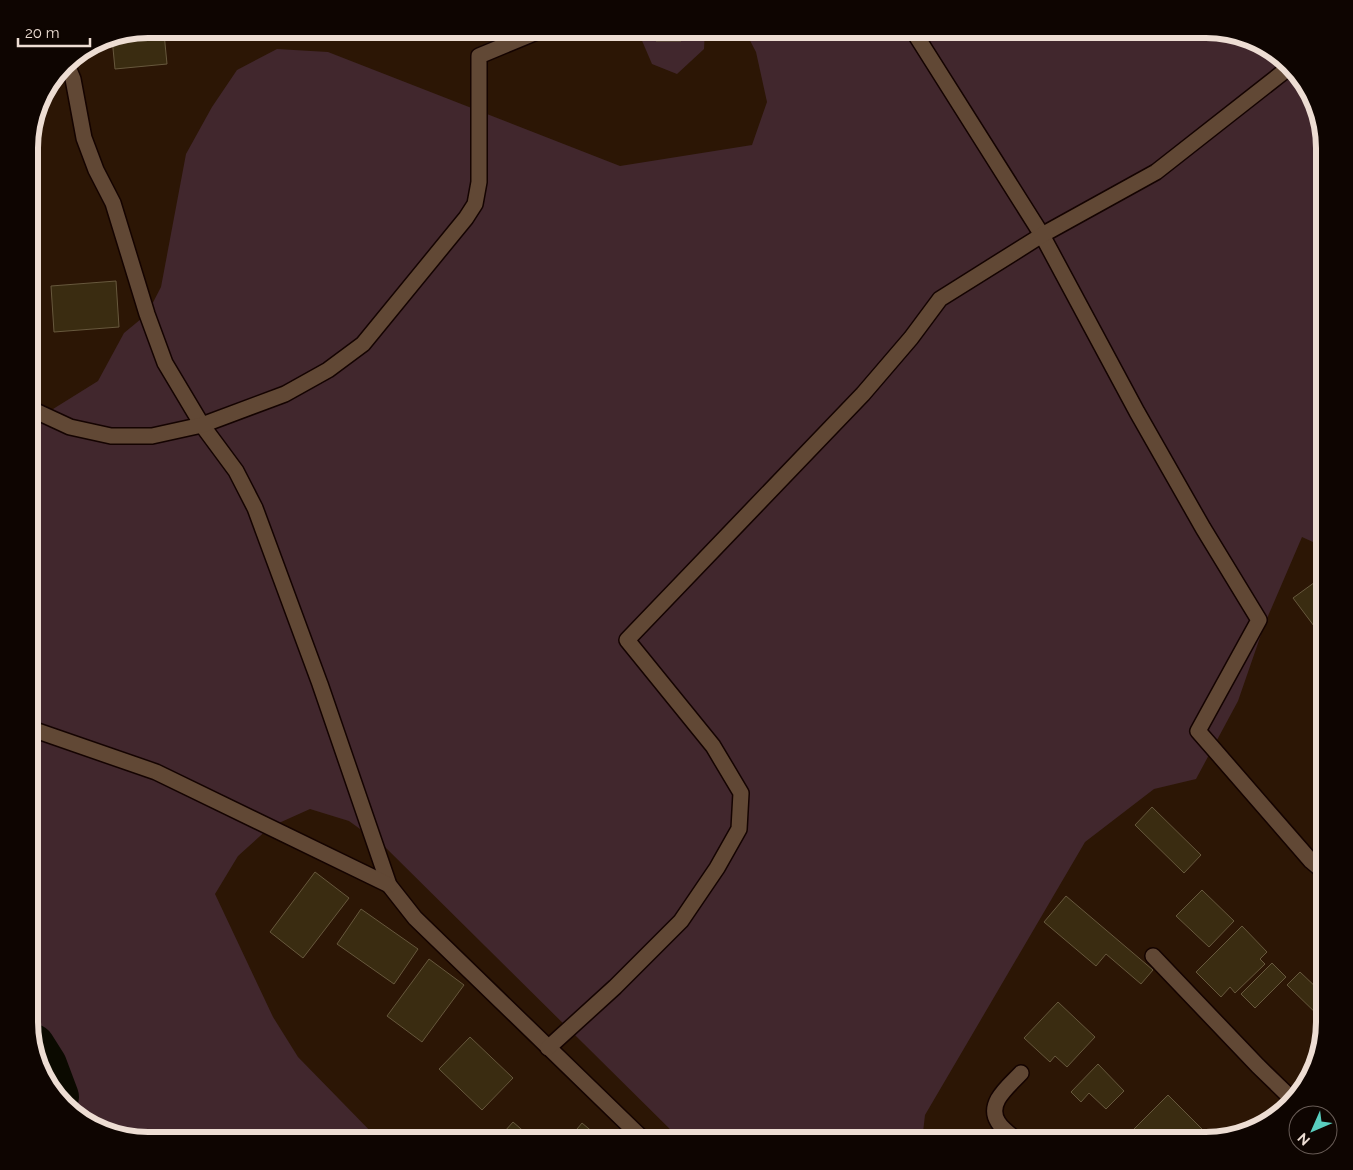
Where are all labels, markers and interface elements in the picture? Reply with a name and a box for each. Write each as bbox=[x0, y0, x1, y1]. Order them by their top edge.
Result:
scale bar bbox=[18, 15, 90, 47]
text: 20 m bbox=[25, 24, 60, 42]
north arrow bbox=[1288, 1105, 1338, 1155]
text: N bbox=[1294, 1130, 1313, 1149]

